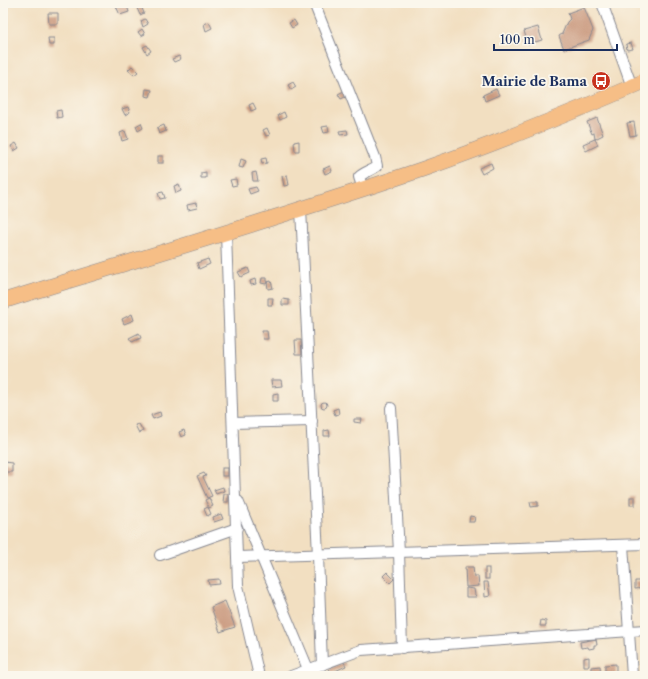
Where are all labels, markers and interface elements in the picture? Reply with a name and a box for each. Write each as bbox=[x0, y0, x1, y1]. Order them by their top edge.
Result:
scale bar bbox=[494, 26, 617, 52]
text: 100 m bbox=[500, 32, 535, 47]
bus stop icon: Mairie de Bama bbox=[590, 70, 612, 92]
place label: Mairie de Bama bbox=[482, 73, 587, 89]

